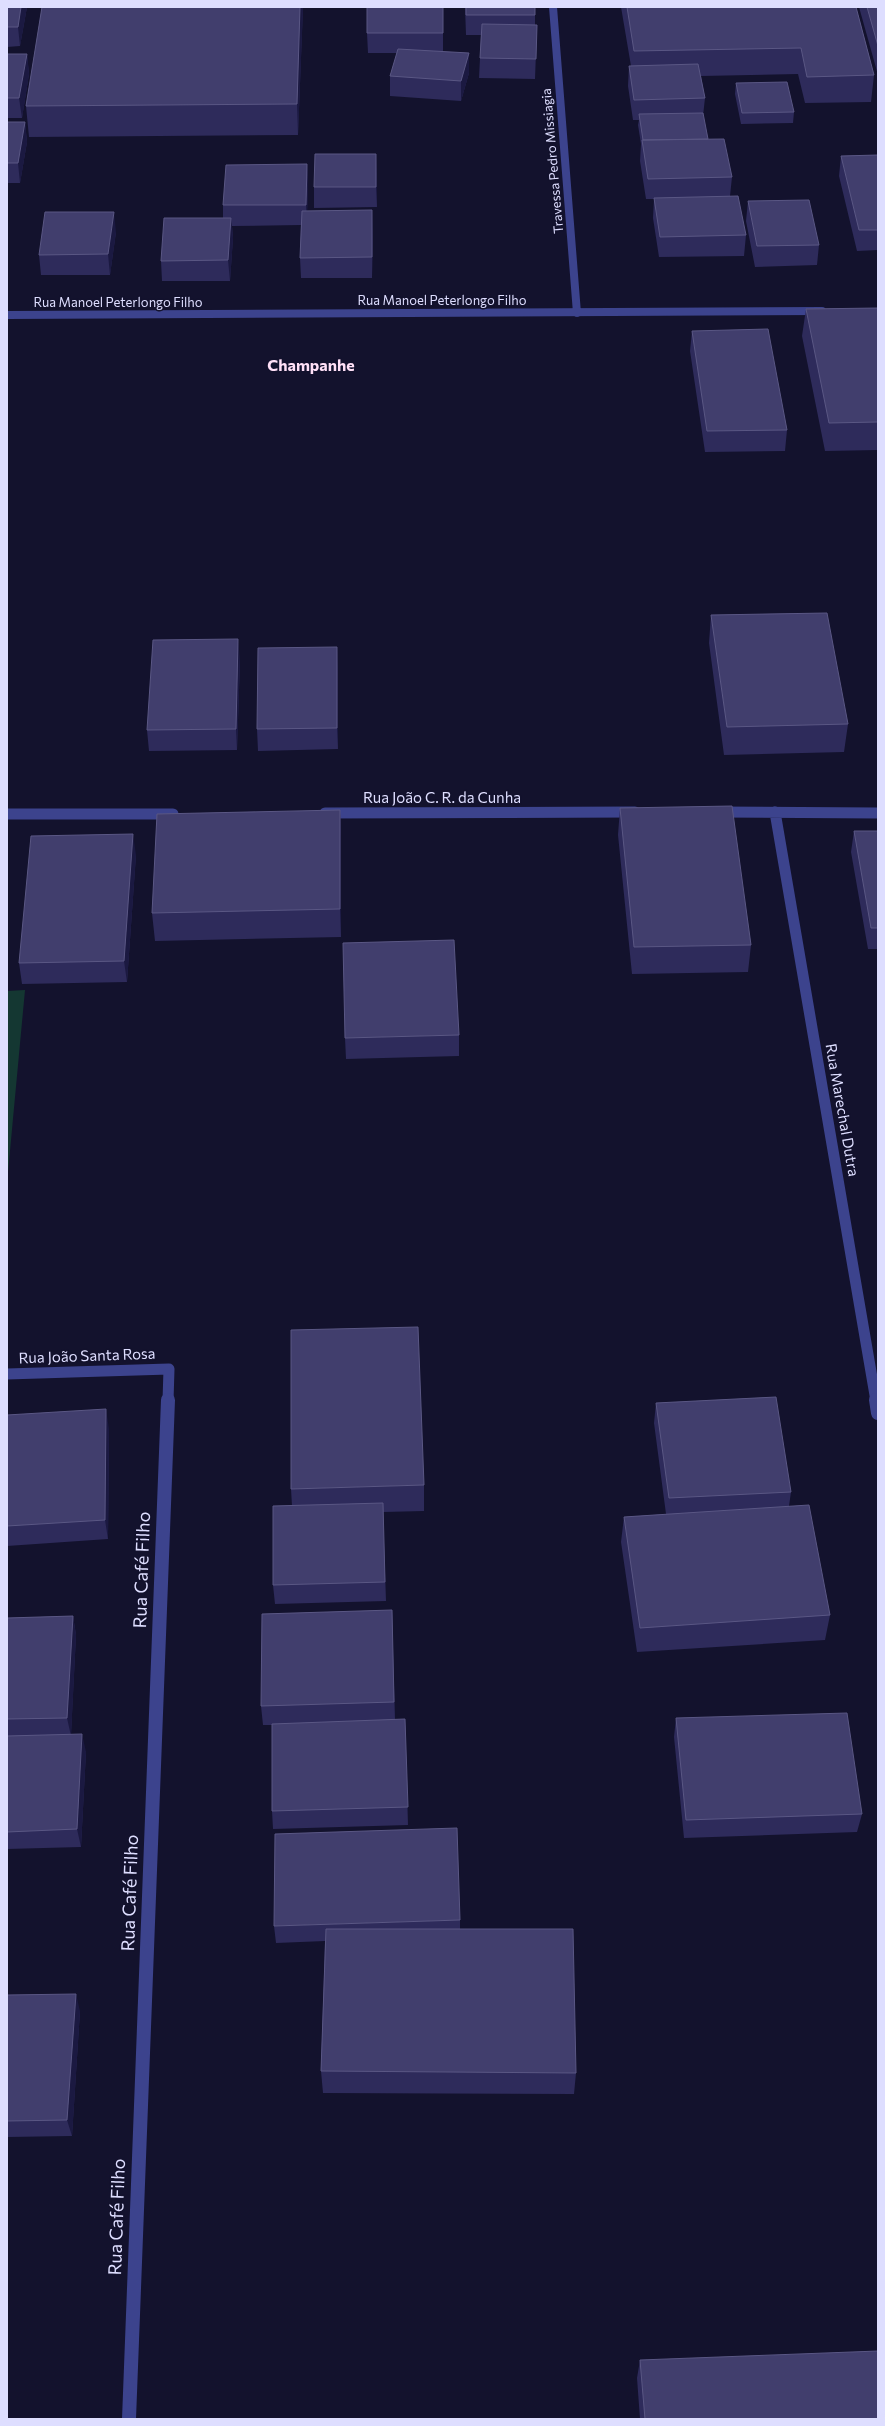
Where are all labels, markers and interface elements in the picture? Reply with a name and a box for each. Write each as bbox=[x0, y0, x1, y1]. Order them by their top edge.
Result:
street label: Travessa Pedro Missiagia bbox=[538, 88, 566, 234]
street label: Rua Manoel Peterlongo Filho bbox=[357, 292, 527, 308]
street label: Rua Manoel Peterlongo Filho bbox=[33, 294, 203, 310]
district label: Champanhe bbox=[267, 355, 355, 374]
street label: Rua João C. R. da Cunha bbox=[363, 788, 521, 806]
street label: Rua Marechal Dutra bbox=[822, 1042, 864, 1178]
street label: Rua João Santa Rosa bbox=[18, 1344, 156, 1366]
street label: Rua Café Filho bbox=[128, 1511, 154, 1629]
street label: Rua Café Filho bbox=[116, 1834, 142, 1952]
street label: Rua Café Filho bbox=[103, 2158, 129, 2276]

